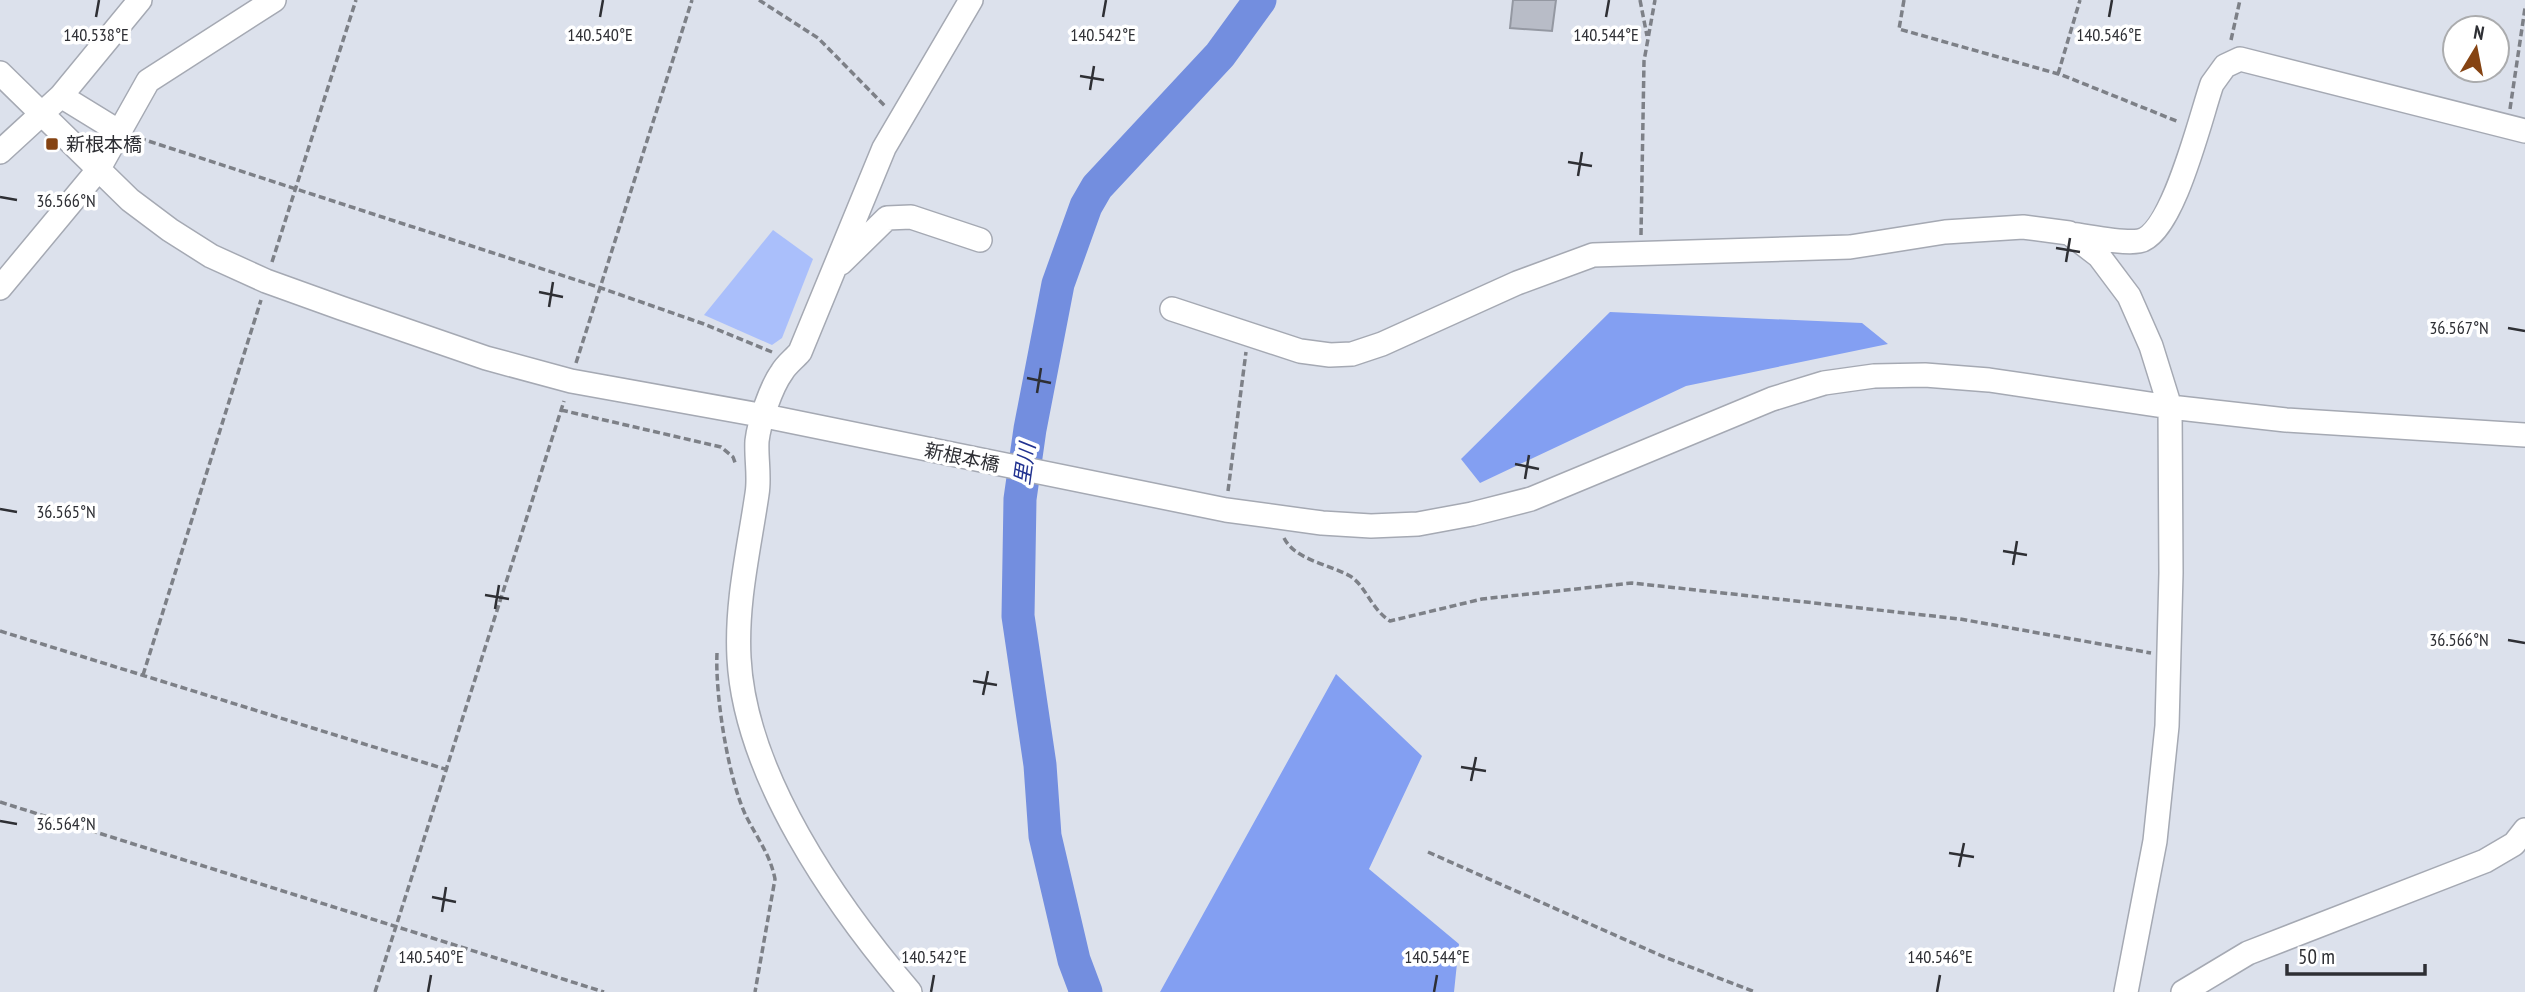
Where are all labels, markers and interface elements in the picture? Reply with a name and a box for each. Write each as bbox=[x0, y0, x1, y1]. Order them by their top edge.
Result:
north arrow bbox=[2441, 14, 2511, 84]
text: N bbox=[2472, 20, 2486, 45]
text: 140.538°E bbox=[63, 23, 129, 46]
text: 140.540°E bbox=[567, 23, 633, 46]
text: 140.542°E bbox=[1070, 23, 1136, 46]
text: 140.544°E bbox=[1573, 23, 1639, 46]
text: 140.546°E bbox=[2076, 23, 2142, 46]
place label: 新根本橋 bbox=[66, 132, 142, 156]
marker: 新根本橋 bbox=[44, 136, 60, 152]
text: 36.566°N bbox=[36, 189, 96, 212]
text: 36.567°N bbox=[2429, 316, 2489, 339]
street label: 新根本橋 bbox=[922, 437, 1002, 477]
water label: 里川 bbox=[1008, 439, 1041, 487]
text: 36.565°N bbox=[36, 500, 96, 523]
text: 36.566°N bbox=[2429, 628, 2489, 651]
text: 36.564°N bbox=[36, 812, 96, 835]
scale bar bbox=[2287, 932, 2425, 976]
text: 50 m bbox=[2298, 943, 2335, 970]
text: 140.540°E bbox=[398, 945, 464, 968]
text: 140.542°E bbox=[901, 945, 967, 968]
text: 140.544°E bbox=[1404, 945, 1470, 968]
text: 140.546°E bbox=[1907, 945, 1973, 968]

